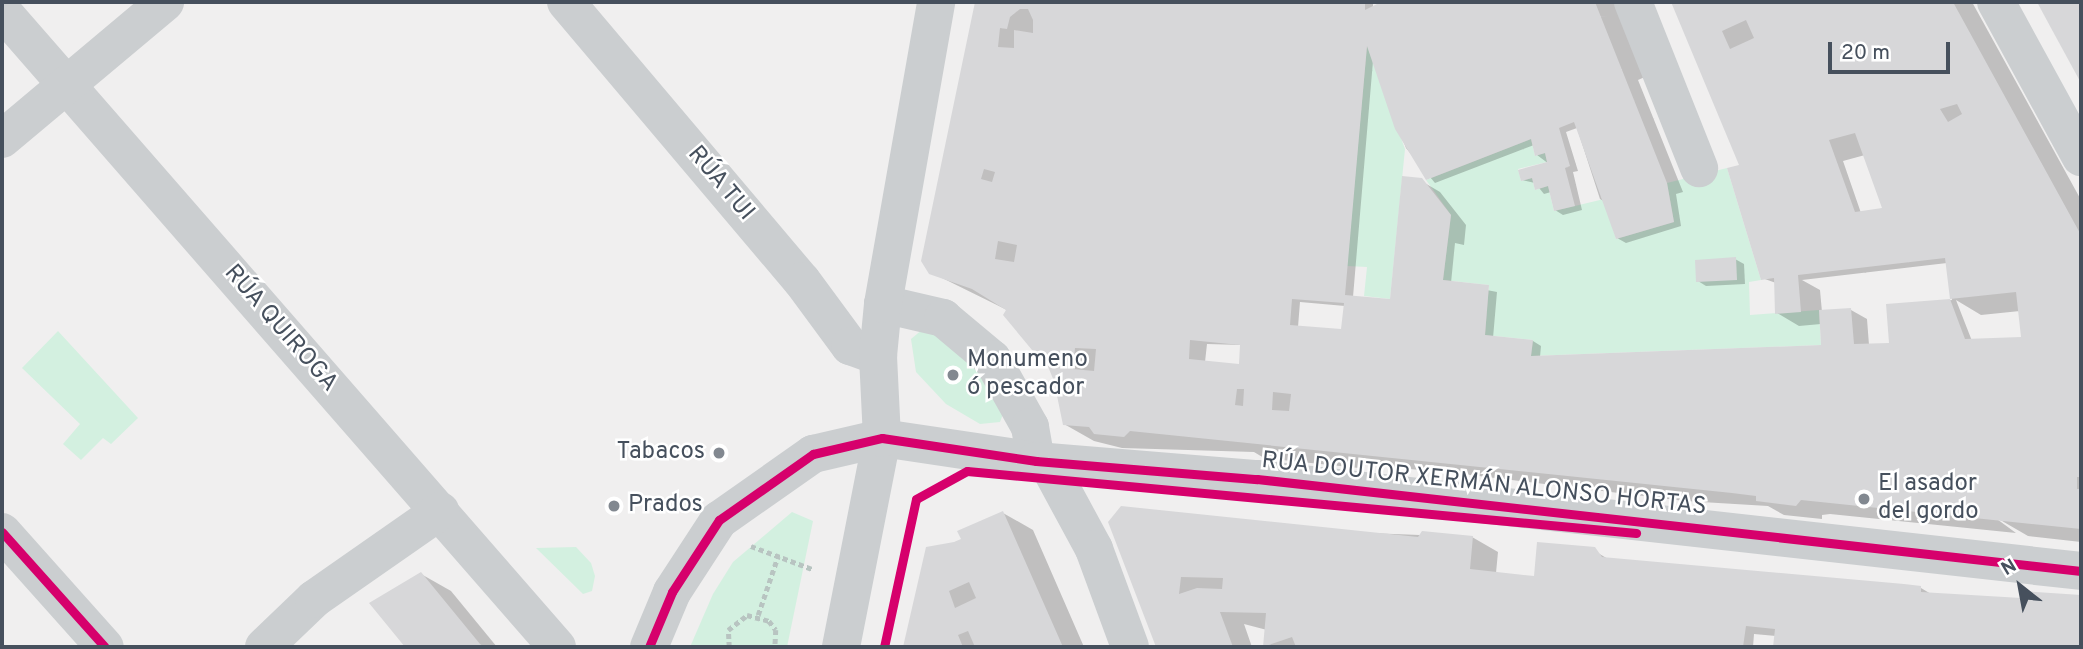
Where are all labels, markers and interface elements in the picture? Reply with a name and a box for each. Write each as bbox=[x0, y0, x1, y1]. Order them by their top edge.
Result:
scale bar bbox=[1831, 28, 1954, 72]
text: 20 m bbox=[1841, 40, 1890, 67]
street label: RÚA TUI bbox=[680, 140, 760, 228]
street label: RÚA QUIROGA bbox=[217, 259, 343, 399]
place label: Monumeno ó pescador bbox=[967, 347, 1088, 403]
marker: Monumeno ó pescador bbox=[945, 367, 961, 383]
place label: Tabacos bbox=[617, 439, 705, 467]
marker: Tabacos bbox=[711, 445, 727, 461]
street label: RÚA DOUTOR XERMÁN ALONSO HORTAS bbox=[1259, 447, 1709, 523]
place label: El asador del gordo bbox=[1878, 471, 1979, 527]
marker: El asador del gordo bbox=[1856, 491, 1872, 507]
place label: Prados bbox=[628, 492, 703, 520]
marker: Prados bbox=[606, 498, 622, 514]
north arrow bbox=[1985, 551, 2055, 621]
text: N bbox=[1997, 554, 2021, 582]

